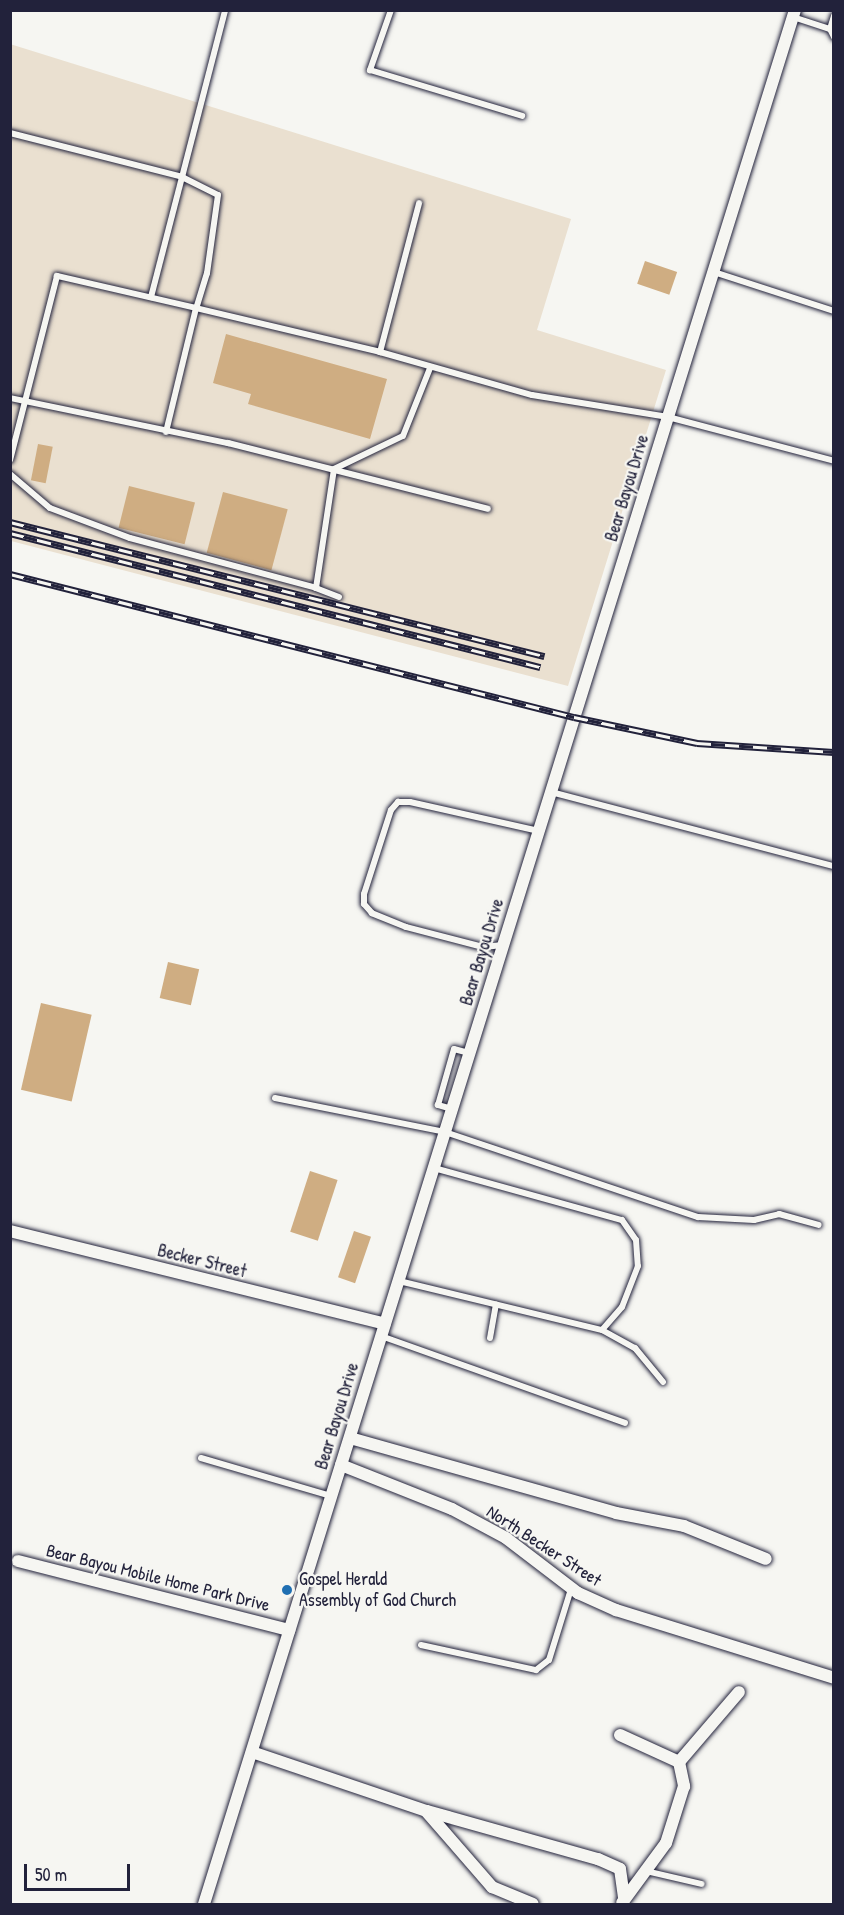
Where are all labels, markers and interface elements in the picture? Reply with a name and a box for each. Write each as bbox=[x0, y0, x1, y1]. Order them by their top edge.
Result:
street label: Bear Bayou Drive bbox=[600, 432, 654, 544]
street label: Bear Bayou Drive bbox=[455, 896, 509, 1008]
street label: Becker Street bbox=[155, 1240, 249, 1282]
street label: Bear Bayou Drive bbox=[310, 1360, 364, 1472]
street label: North Becker Street bbox=[483, 1501, 605, 1591]
street label: Bear Bayou Mobile Home Park Drive bbox=[44, 1540, 272, 1616]
place label: Gospel Herald Assembly of God Church bbox=[299, 1569, 456, 1612]
marker: Gospel Herald Assembly of God Church bbox=[280, 1583, 294, 1597]
scale bar bbox=[27, 1852, 134, 1890]
text: 50 m bbox=[35, 1862, 67, 1887]

